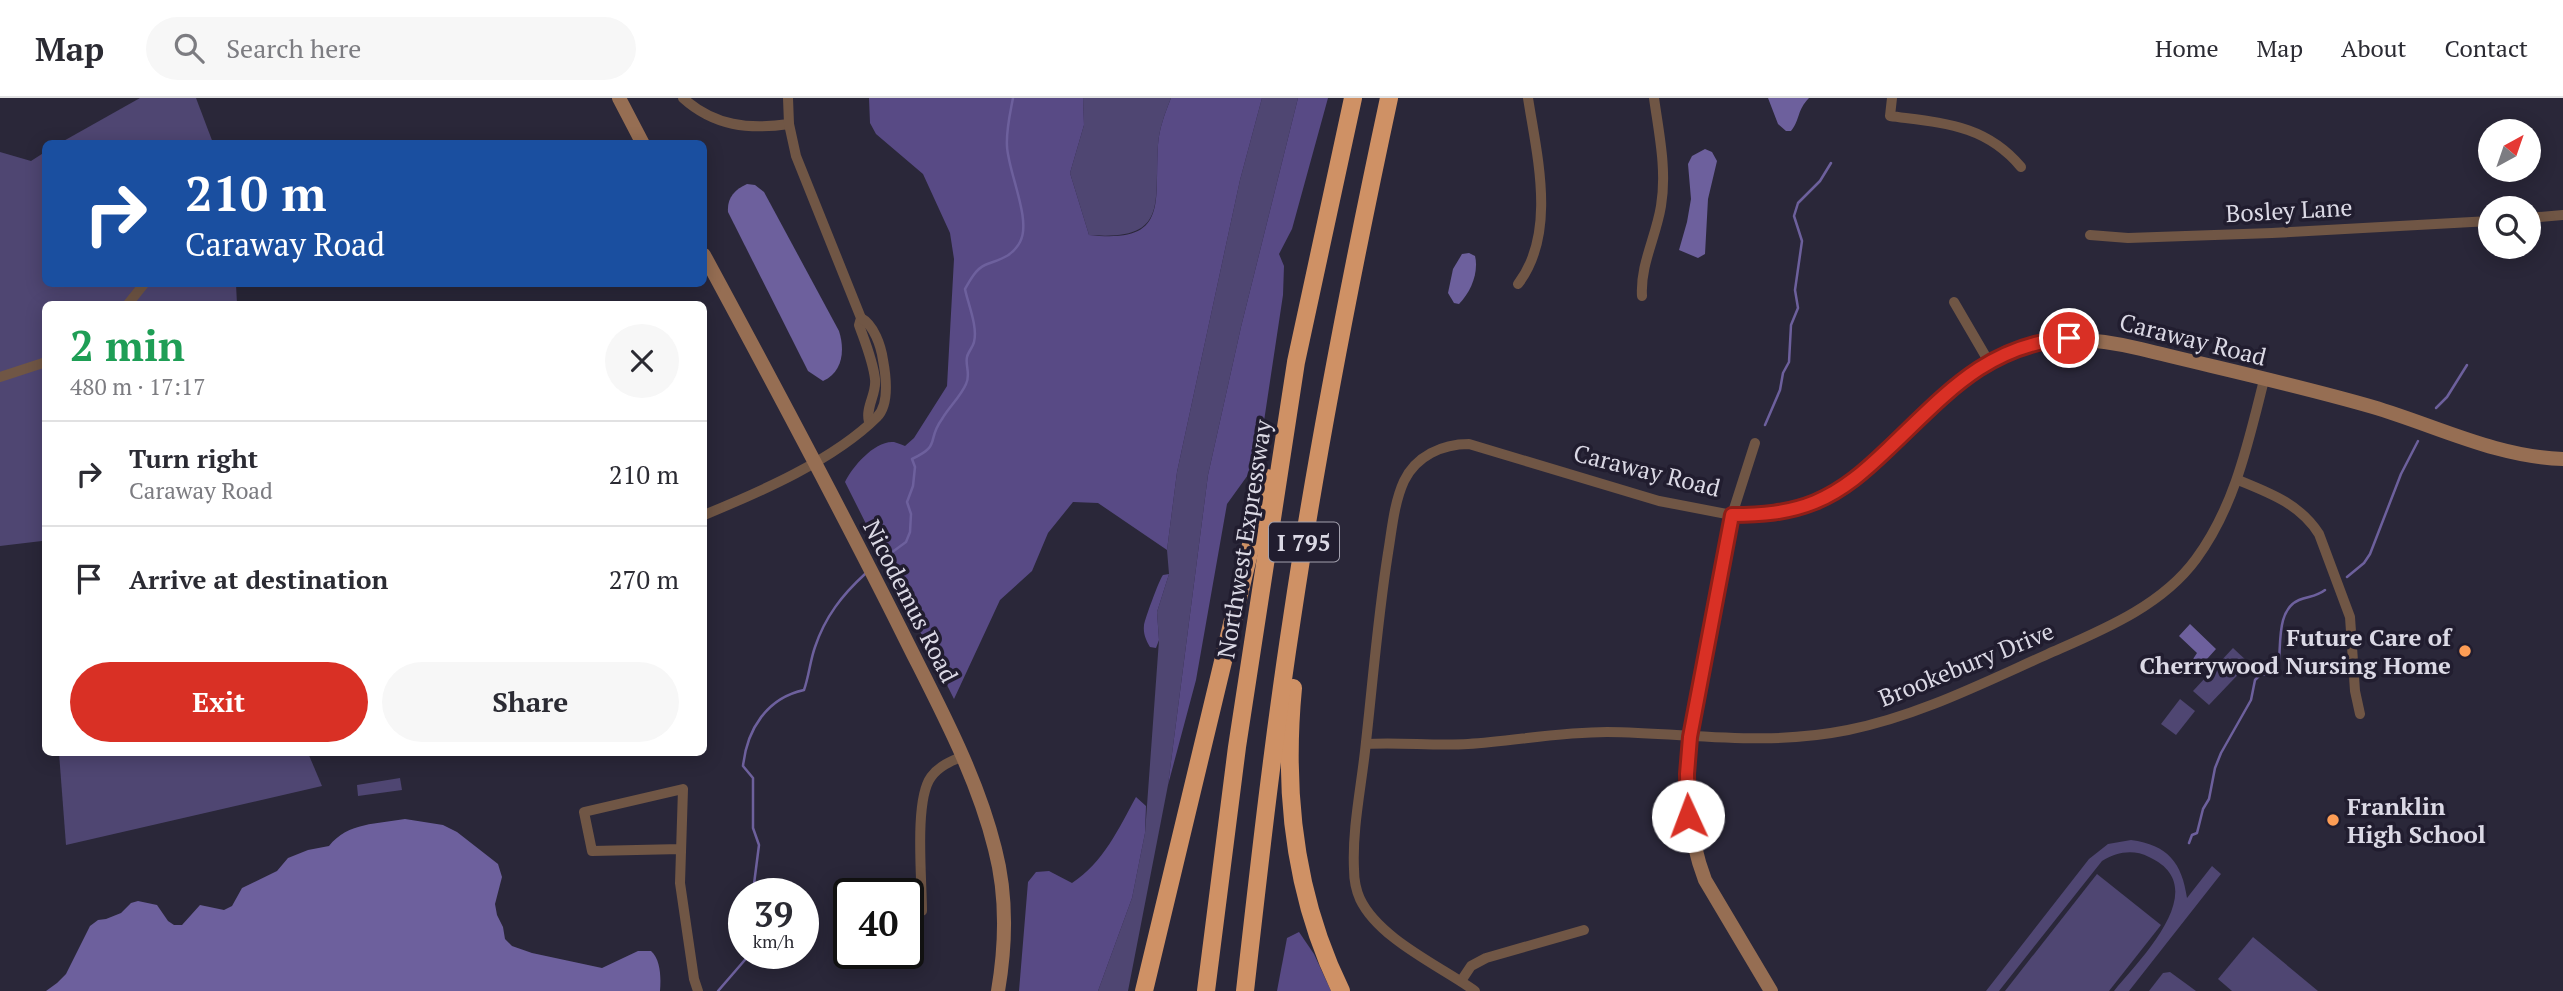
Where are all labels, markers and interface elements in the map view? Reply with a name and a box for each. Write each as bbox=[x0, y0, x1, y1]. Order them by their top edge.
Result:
search box bbox=[146, 17, 636, 80]
text: Map bbox=[35, 27, 104, 70]
icon: search bbox=[170, 29, 208, 67]
text: Search here bbox=[226, 31, 361, 65]
text: Home bbox=[2155, 32, 2219, 64]
text: Map bbox=[2257, 32, 2303, 64]
text: About bbox=[2341, 32, 2407, 64]
text: Contact bbox=[2445, 32, 2528, 64]
north arrow bbox=[2478, 119, 2541, 182]
map controls bbox=[2478, 119, 2541, 259]
text: 210 m bbox=[185, 160, 327, 225]
icon: right bbox=[70, 168, 161, 259]
street label: Bosley Lane bbox=[2225, 191, 2353, 229]
button: search bbox=[2478, 196, 2541, 259]
text: Caraway Road bbox=[185, 223, 385, 265]
street label: Caraway Road bbox=[2116, 305, 2270, 373]
pin bbox=[2039, 308, 2099, 368]
text: 2 min bbox=[70, 317, 185, 373]
icon: arrive bbox=[2050, 319, 2088, 357]
button: close bbox=[605, 324, 679, 398]
text: 480 m · 17:17 bbox=[70, 371, 205, 402]
street label: Northwest Expressway bbox=[1209, 417, 1279, 661]
street label: Caraway Road bbox=[1570, 436, 1724, 504]
text: Turn right bbox=[129, 441, 258, 475]
icon: right bbox=[70, 455, 108, 493]
text: 210 m bbox=[609, 457, 679, 491]
text: Caraway Road bbox=[129, 475, 273, 506]
street label: Nicodemus Road bbox=[856, 514, 966, 688]
road number: I 795 bbox=[1269, 522, 1339, 562]
icon: arrive bbox=[70, 560, 108, 598]
text: Arrive at destination bbox=[129, 562, 388, 596]
text: 270 m bbox=[609, 562, 679, 596]
street label: Brookebury Drive bbox=[1874, 614, 2058, 714]
place label: Future Care of Cherrywood Nursing Home bbox=[2139, 621, 2453, 681]
marker: Future Care of Cherrywood Nursing Home bbox=[2457, 643, 2473, 659]
button: Exit bbox=[70, 662, 368, 742]
button: Share bbox=[382, 662, 679, 742]
position arrow bbox=[1651, 779, 1725, 853]
place label: Franklin High School bbox=[2347, 790, 2486, 850]
marker: Franklin High School bbox=[2325, 812, 2341, 828]
speed limit sign: 40 bbox=[833, 878, 924, 969]
text: 39 bbox=[754, 891, 793, 937]
text: km/h bbox=[753, 929, 794, 953]

